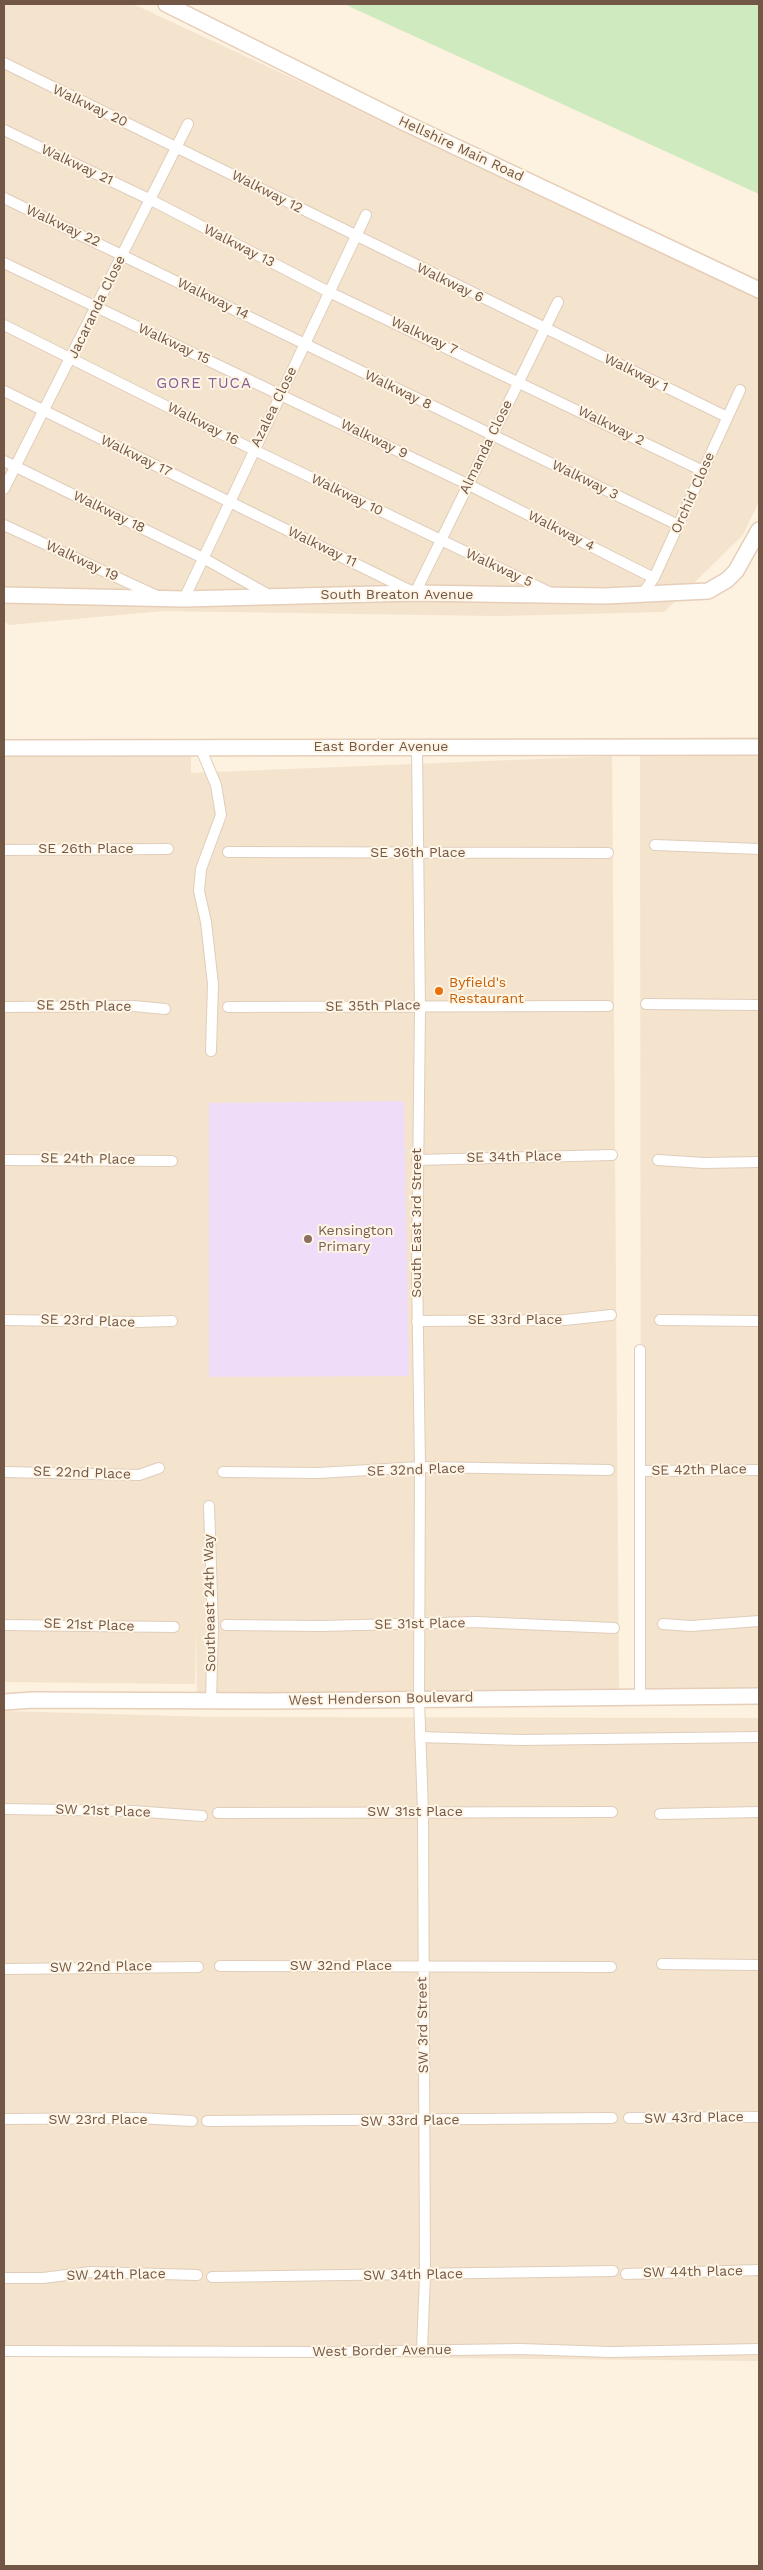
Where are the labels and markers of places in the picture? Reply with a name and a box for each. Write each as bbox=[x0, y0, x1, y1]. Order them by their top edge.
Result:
place label: Byfield's Restaurant bbox=[449, 975, 524, 1008]
marker: Byfield's Restaurant bbox=[433, 985, 445, 997]
place label: Kensington Primary bbox=[318, 1223, 393, 1256]
marker: Kensington Primary bbox=[302, 1233, 314, 1245]

